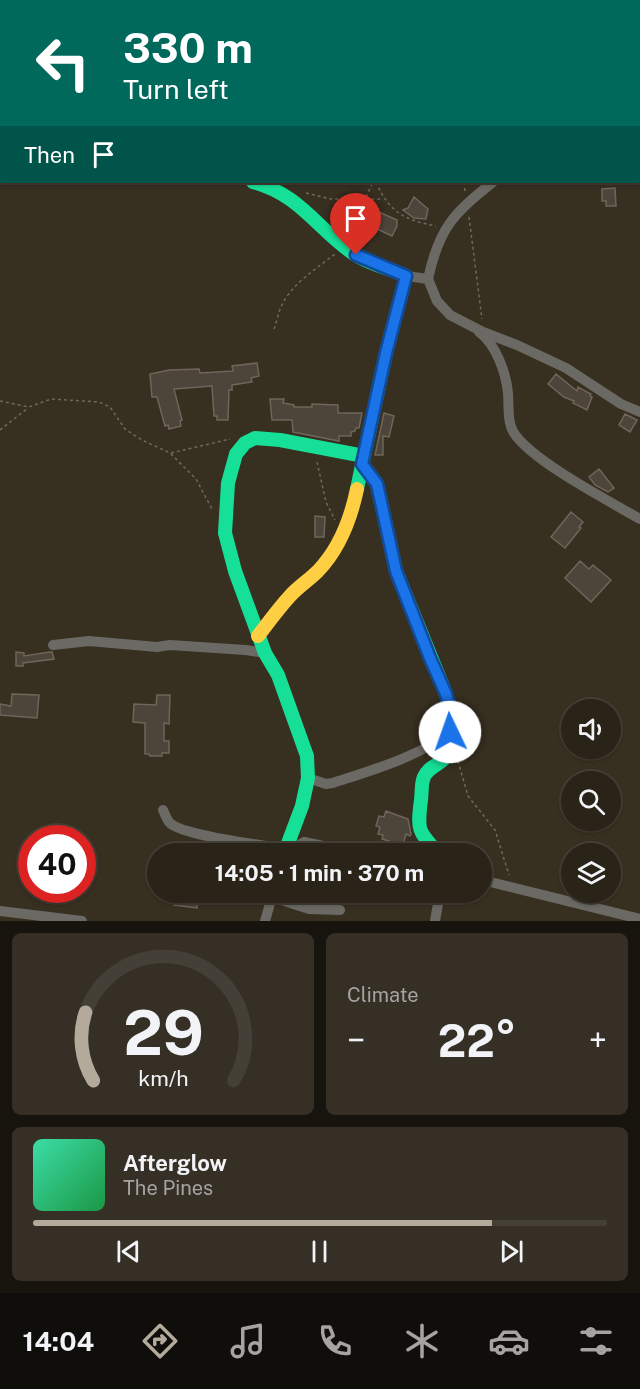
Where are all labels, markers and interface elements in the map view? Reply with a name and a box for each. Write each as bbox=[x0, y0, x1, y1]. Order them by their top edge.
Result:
text: 330 m bbox=[123, 23, 253, 72]
icon: left bbox=[24, 24, 102, 102]
text: Turn left bbox=[123, 73, 229, 105]
icon: arrive bbox=[87, 138, 120, 171]
text: Then bbox=[24, 142, 75, 168]
pin bbox=[330, 193, 381, 255]
icon: arrive bbox=[339, 202, 372, 235]
map controls bbox=[561, 699, 621, 903]
button: sound bbox=[561, 699, 621, 759]
position arrow bbox=[418, 700, 482, 764]
button: search bbox=[561, 771, 621, 831]
speed limit sign: 40 bbox=[18, 825, 96, 903]
button: layers bbox=[561, 843, 621, 903]
text: 14:05 · 1 min · 370 m bbox=[215, 860, 424, 886]
text: Climate bbox=[347, 983, 419, 1007]
text: 29 bbox=[123, 996, 203, 1069]
text: 22° bbox=[438, 1014, 516, 1067]
text: − bbox=[347, 1021, 365, 1059]
text: + bbox=[589, 1021, 607, 1059]
text: km/h bbox=[138, 1066, 188, 1091]
text: Afterglow bbox=[123, 1150, 227, 1176]
text: The Pines bbox=[123, 1176, 213, 1200]
icon: previous bbox=[112, 1235, 145, 1268]
icon: pause bbox=[303, 1235, 336, 1268]
icon: next bbox=[495, 1235, 528, 1268]
icon: directions bbox=[139, 1320, 181, 1362]
icon: music bbox=[227, 1320, 269, 1362]
icon: phone bbox=[314, 1320, 356, 1362]
icon: climate bbox=[401, 1320, 443, 1362]
icon: car bbox=[488, 1320, 530, 1362]
icon: filters bbox=[575, 1320, 617, 1362]
text: 14:04 bbox=[23, 1325, 94, 1357]

